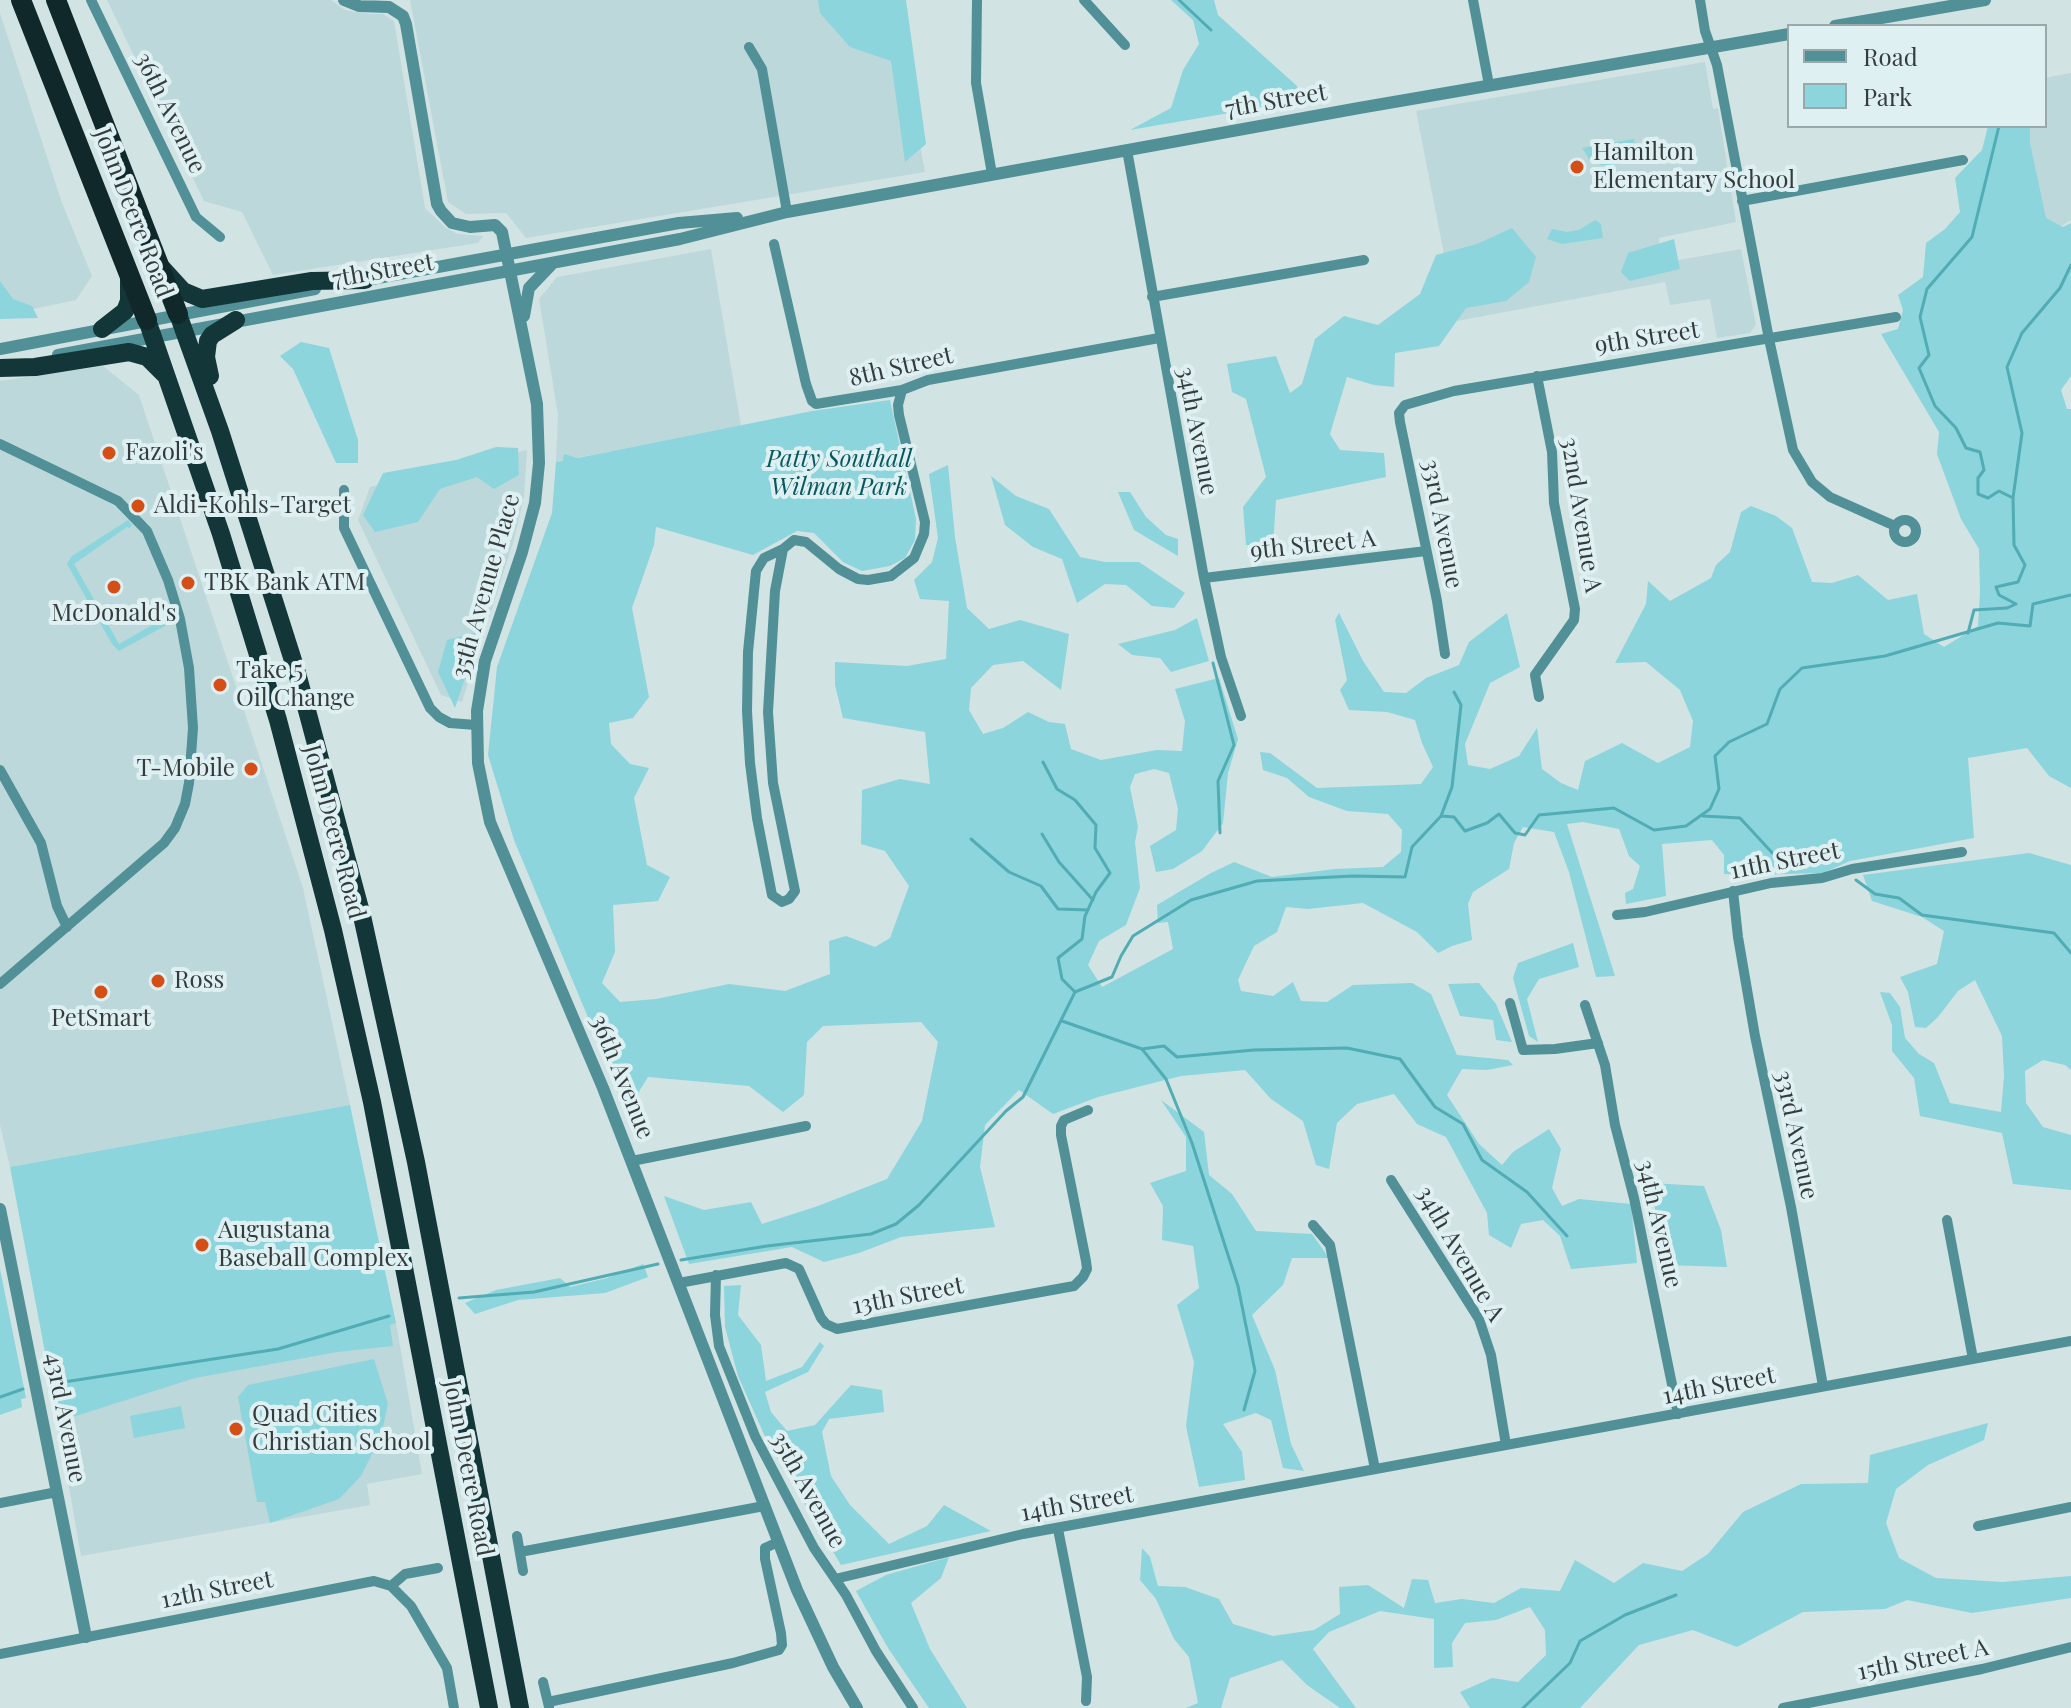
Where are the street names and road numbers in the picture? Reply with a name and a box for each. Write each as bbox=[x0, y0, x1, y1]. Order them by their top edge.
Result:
street label: 36th Avenue bbox=[128, 48, 212, 178]
street label: 7th Street bbox=[1223, 78, 1329, 124]
street label: John Deere Road bbox=[87, 124, 179, 302]
street label: 7th Street bbox=[330, 248, 436, 294]
street label: 9th Street bbox=[1593, 316, 1701, 360]
street label: 8th Street bbox=[846, 341, 956, 393]
street label: 34th Avenue bbox=[1170, 364, 1224, 498]
street label: 32nd Avenue A bbox=[1555, 435, 1607, 595]
street label: 33rd Avenue bbox=[1415, 457, 1469, 591]
street label: 35th Avenue Place bbox=[446, 490, 526, 682]
street label: 9th Street A bbox=[1249, 524, 1377, 566]
street label: John Deere Road bbox=[297, 742, 371, 922]
street label: 11th Street bbox=[1728, 836, 1842, 886]
street label: 36th Avenue bbox=[584, 1011, 660, 1143]
street label: 33rd Avenue bbox=[1768, 1068, 1824, 1202]
street label: 34th Avenue bbox=[1630, 1157, 1688, 1291]
street label: 34th Avenue A bbox=[1410, 1181, 1510, 1327]
street label: 13th Street bbox=[850, 1271, 966, 1321]
street label: 43rd Avenue bbox=[38, 1351, 92, 1485]
street label: 14th Street bbox=[1660, 1361, 1778, 1411]
street label: John Deere Road bbox=[437, 1377, 499, 1559]
street label: 35th Avenue bbox=[764, 1427, 852, 1553]
street label: 14th Street bbox=[1018, 1480, 1136, 1528]
street label: 12th Street bbox=[159, 1565, 275, 1615]
street label: 15th Street A bbox=[1855, 1633, 1991, 1687]

